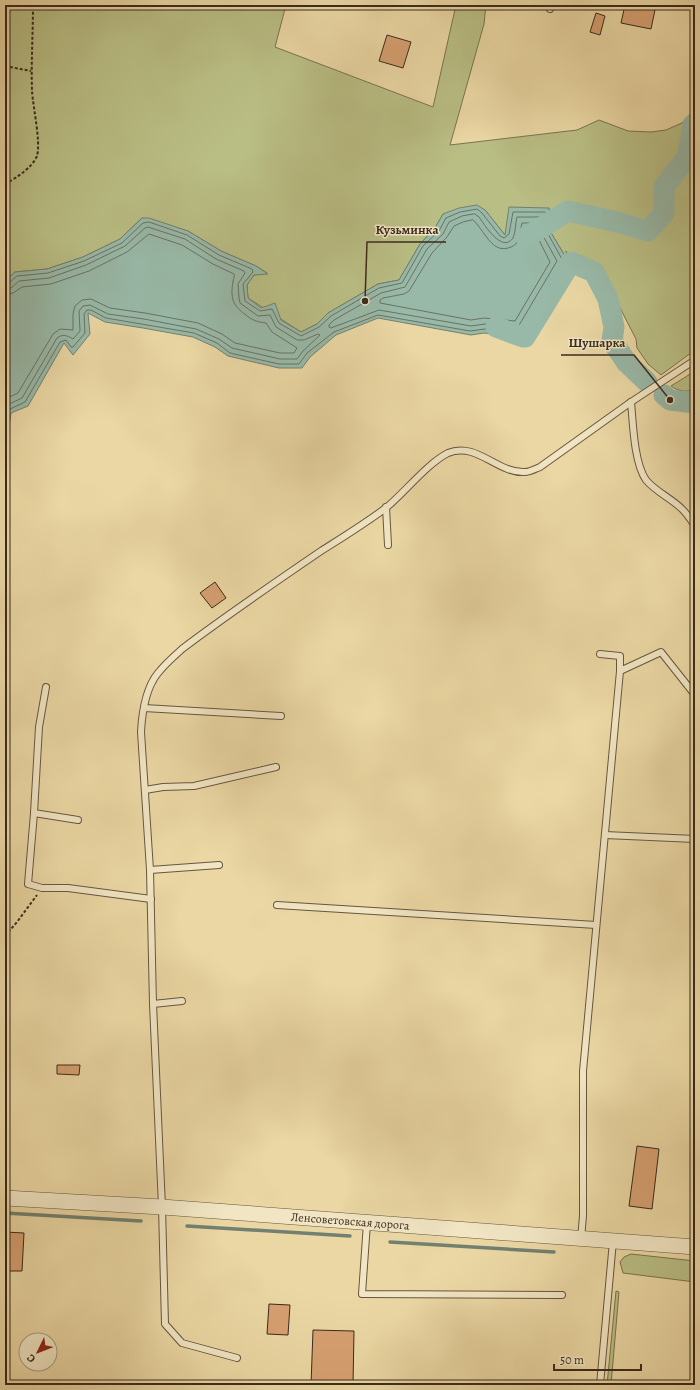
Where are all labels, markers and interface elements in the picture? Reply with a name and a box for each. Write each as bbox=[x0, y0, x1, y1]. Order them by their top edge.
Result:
callout: Кузьминка bbox=[367, 217, 446, 242]
text: Кузьминка bbox=[375, 221, 439, 238]
callout: Шушарка bbox=[561, 330, 634, 355]
text: Шушарка bbox=[569, 334, 626, 351]
street label: Ленсоветовская дорога bbox=[290, 1209, 411, 1234]
north arrow bbox=[18, 1332, 58, 1372]
scale bar bbox=[554, 1346, 641, 1372]
text: С bbox=[23, 1351, 39, 1366]
text: 50 m bbox=[560, 1352, 584, 1368]

